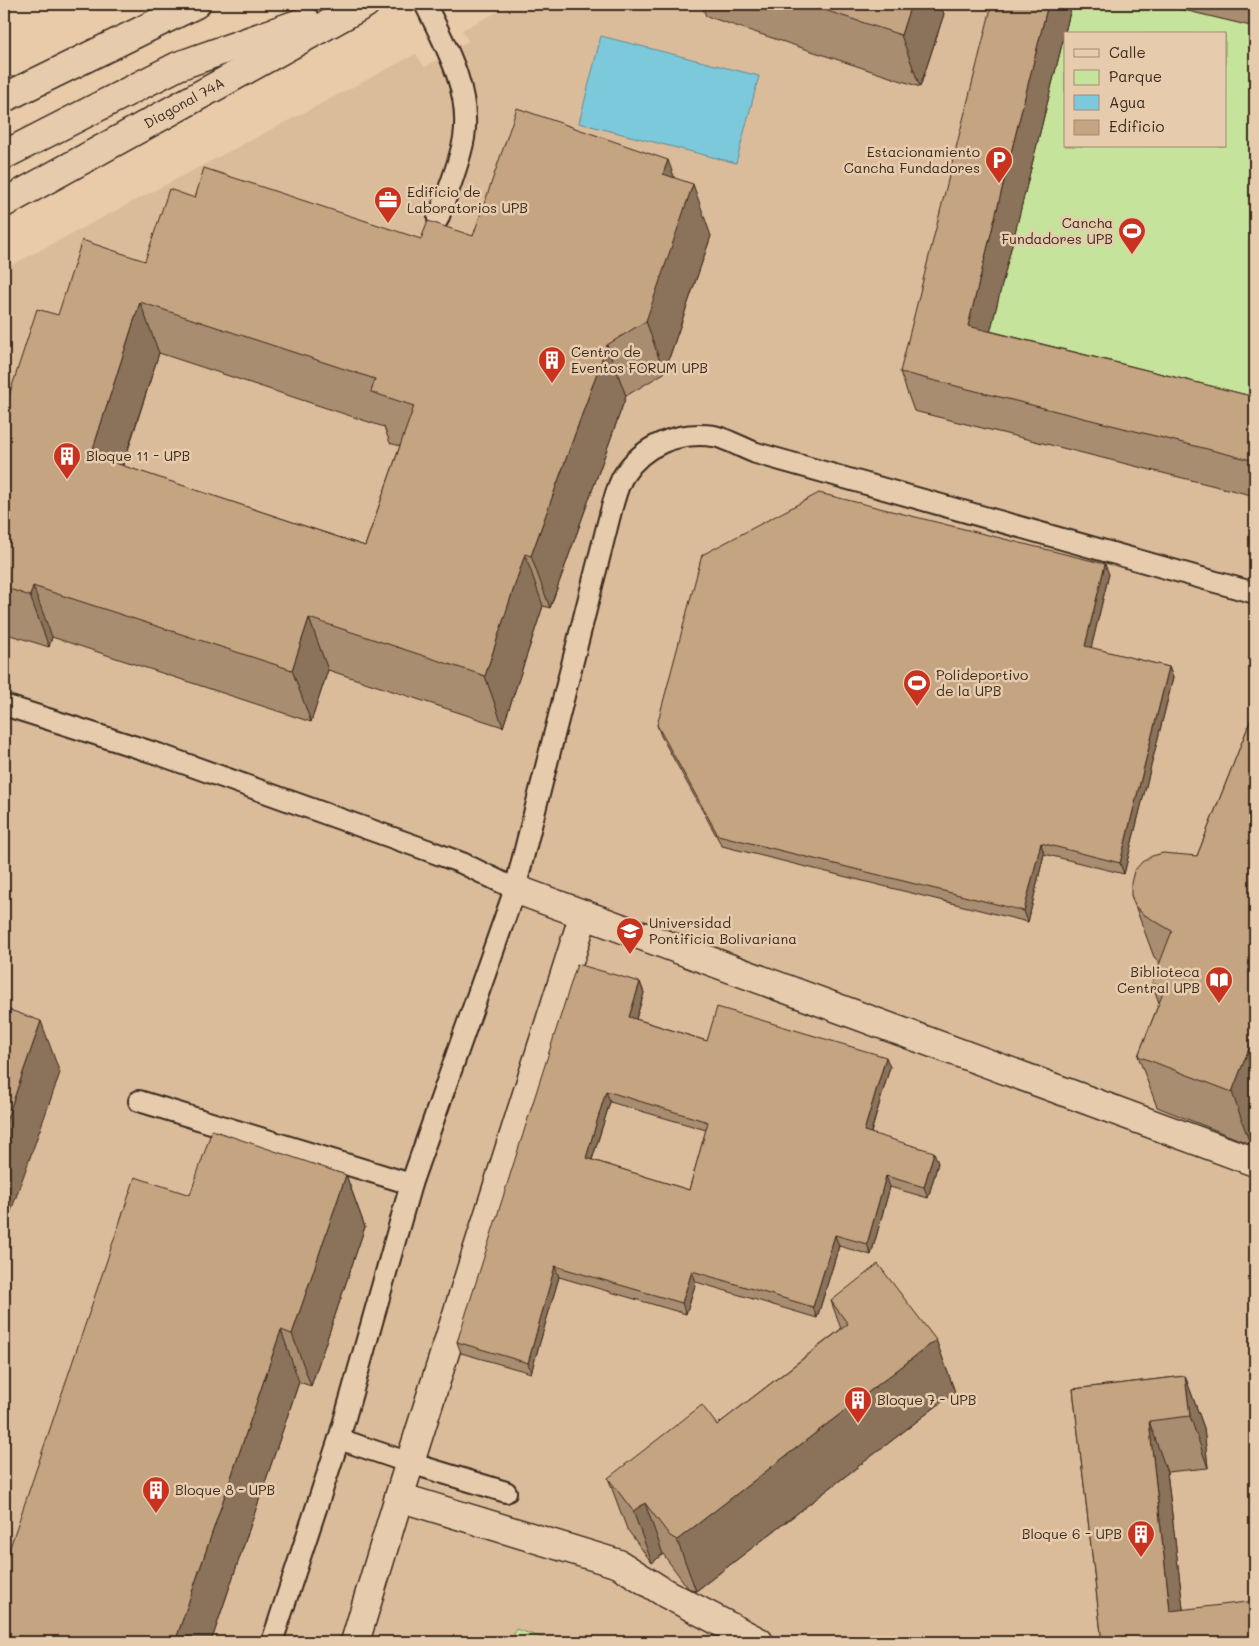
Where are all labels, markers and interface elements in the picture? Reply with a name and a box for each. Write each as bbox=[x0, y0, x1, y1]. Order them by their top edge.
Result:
legend bbox=[1064, 32, 1226, 148]
text: Calle bbox=[1109, 42, 1146, 62]
text: Parque bbox=[1109, 66, 1162, 86]
street label: Diagonal 74A bbox=[140, 73, 227, 132]
text: Agua bbox=[1109, 92, 1146, 112]
text: Edificio bbox=[1109, 116, 1165, 136]
place label: Estacionamiento Cancha Fundadores bbox=[844, 142, 980, 177]
parking icon: Estacionamiento Cancha Fundadores bbox=[984, 145, 1014, 184]
place label: Edificio de Laboratorios UPB bbox=[407, 182, 528, 217]
office icon: Edificio de Laboratorios UPB bbox=[373, 185, 403, 224]
place label: Cancha Fundadores UPB bbox=[1001, 213, 1113, 248]
sports icon: Cancha Fundadores UPB bbox=[1117, 216, 1147, 255]
place label: Centro de Eventos FORUM UPB bbox=[571, 342, 708, 377]
building icon: Centro de Eventos FORUM UPB bbox=[537, 345, 567, 384]
building icon: Bloque 11 - UPB bbox=[52, 441, 82, 480]
place label: Bloque 11 - UPB bbox=[86, 446, 190, 465]
place label: Polideportivo de la UPB bbox=[936, 665, 1028, 700]
sports icon: Polideportivo de la UPB bbox=[902, 668, 932, 707]
place label: Universidad Pontificia Bolivariana bbox=[649, 913, 797, 948]
school or university icon: Universidad Pontificia Bolivariana bbox=[615, 916, 645, 955]
place label: Biblioteca Central UPB bbox=[1117, 962, 1200, 997]
library icon: Biblioteca Central UPB bbox=[1204, 965, 1234, 1004]
building icon: Bloque 7 - UPB bbox=[843, 1385, 873, 1424]
place label: Bloque 7 - UPB bbox=[877, 1390, 977, 1409]
building icon: Bloque 8 - UPB bbox=[141, 1475, 171, 1514]
place label: Bloque 8 - UPB bbox=[175, 1480, 275, 1499]
building icon: Bloque 6 - UPB bbox=[1126, 1519, 1156, 1558]
place label: Bloque 6 - UPB bbox=[1022, 1524, 1122, 1543]

